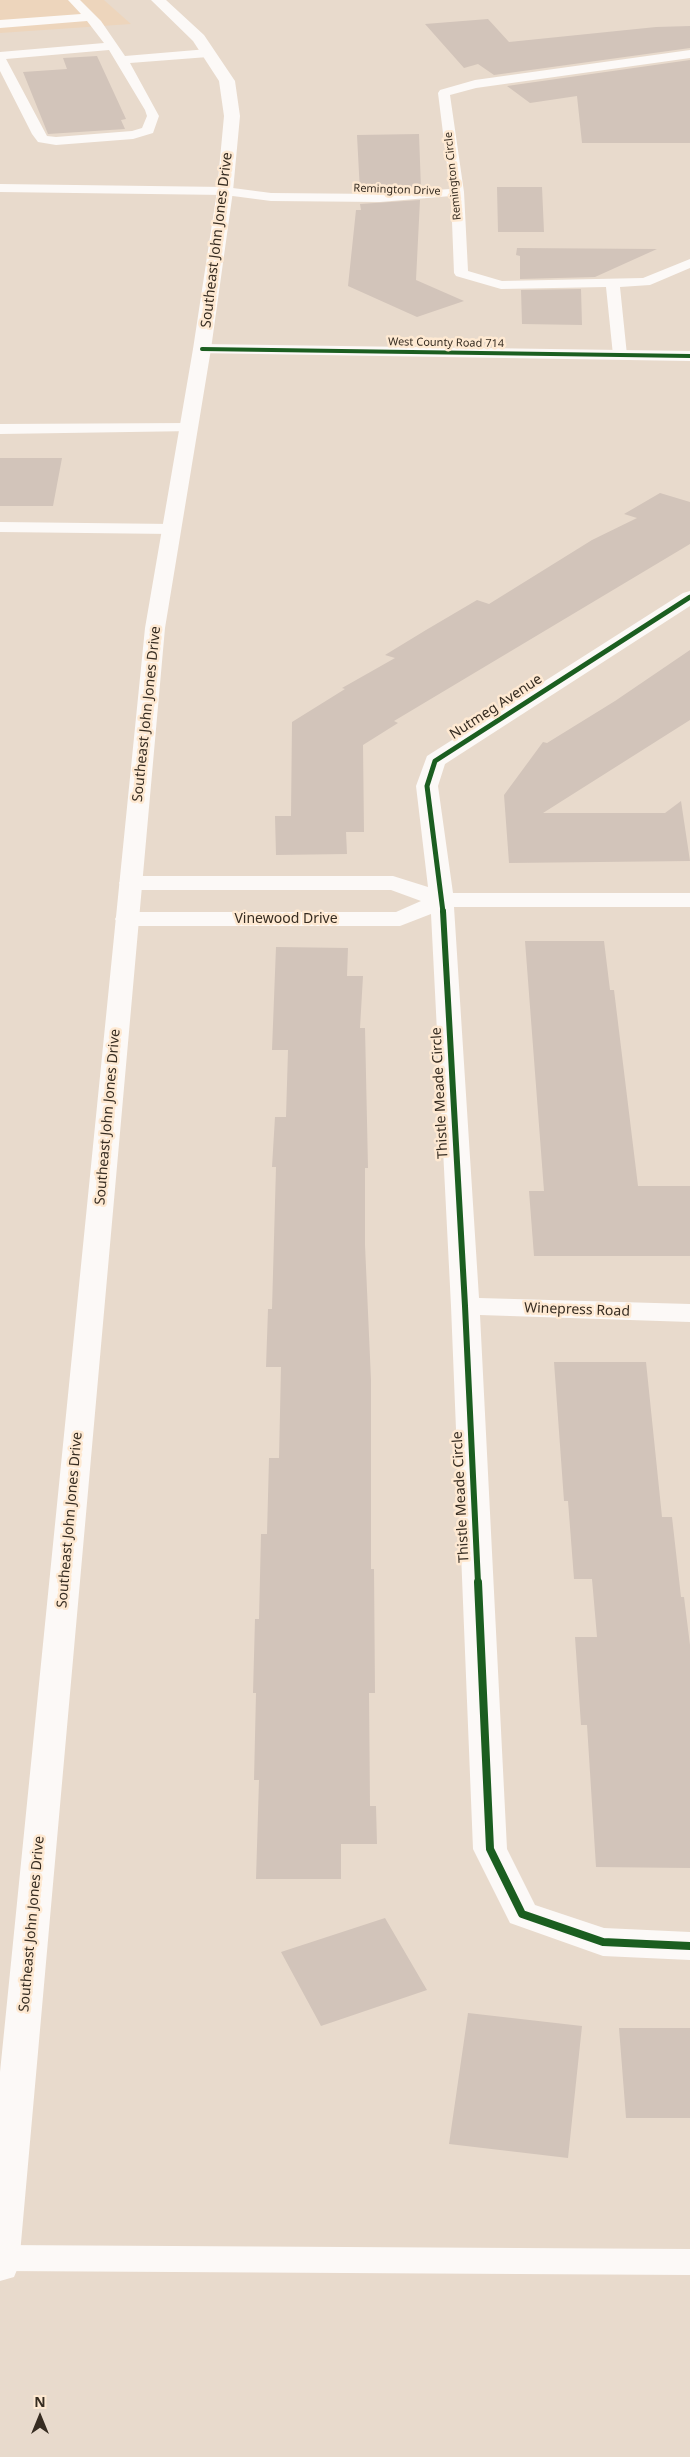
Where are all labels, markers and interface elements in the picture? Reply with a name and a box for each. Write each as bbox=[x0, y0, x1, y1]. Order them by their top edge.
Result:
street label: Remington Circle bbox=[442, 131, 464, 221]
street label: Southeast John Jones Drive bbox=[198, 151, 236, 329]
street label: Remington Drive bbox=[353, 182, 441, 198]
street label: West County Road 714 bbox=[388, 335, 504, 351]
street label: Southeast John Jones Drive bbox=[129, 625, 165, 803]
street label: Nutmeg Avenue bbox=[447, 671, 545, 743]
street label: Vinewood Drive bbox=[234, 911, 338, 927]
street label: Thistle Meade Circle bbox=[428, 1027, 452, 1159]
street label: Southeast John Jones Drive bbox=[92, 1028, 124, 1206]
street label: Winepress Road bbox=[524, 1300, 630, 1320]
street label: Southeast John Jones Drive bbox=[54, 1431, 86, 1609]
street label: Thistle Meade Circle bbox=[449, 1431, 473, 1563]
street label: Southeast John Jones Drive bbox=[16, 1835, 48, 2013]
north arrow bbox=[15, 2392, 65, 2442]
text: N bbox=[34, 2392, 46, 2411]

